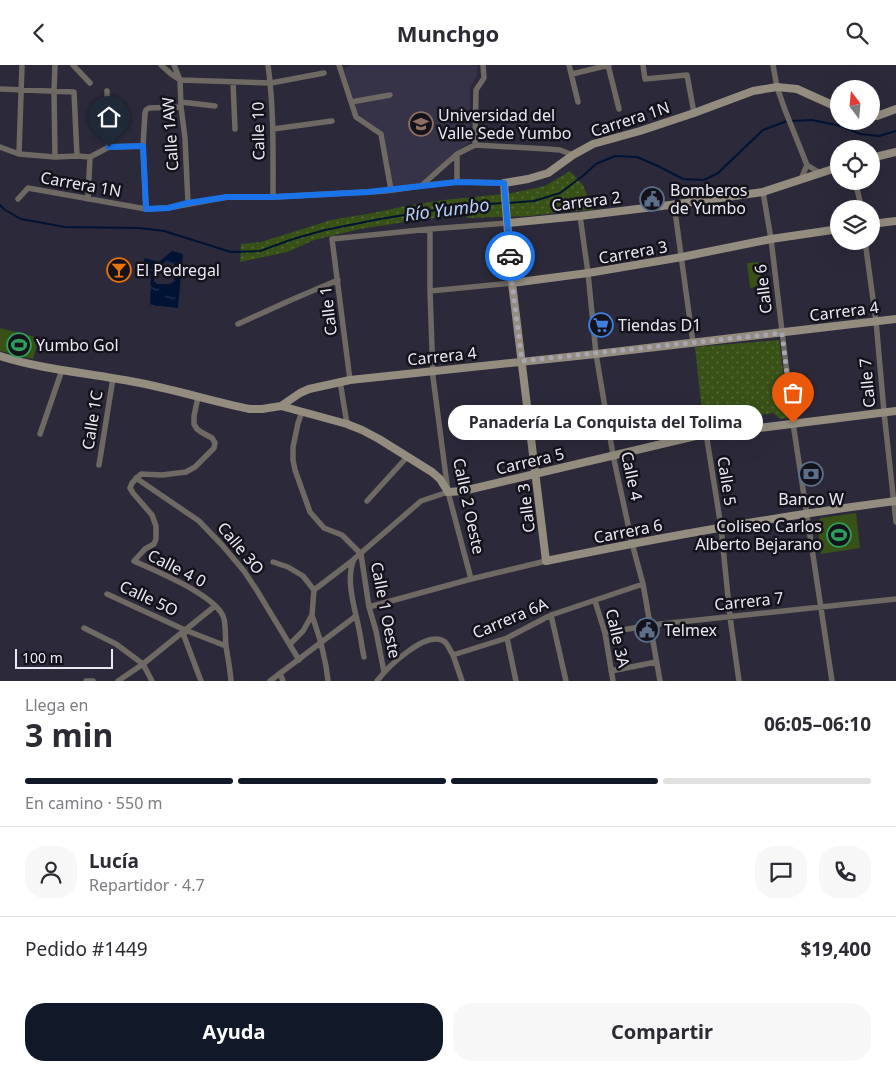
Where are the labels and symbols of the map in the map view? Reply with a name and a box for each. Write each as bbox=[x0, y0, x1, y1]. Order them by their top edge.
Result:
north arrow bbox=[830, 80, 880, 130]
pin bbox=[88, 96, 130, 147]
street label: Calle 1AW bbox=[156, 96, 184, 172]
street label: Carrera 1N bbox=[588, 96, 672, 142]
street label: Calle 10 bbox=[246, 101, 270, 161]
place label: Universidad del Valle Sede Yumbo bbox=[438, 104, 571, 144]
school or university icon: Universidad del Valle Sede Yumbo bbox=[408, 111, 434, 137]
street label: Carrera 1N bbox=[39, 166, 123, 202]
place label: Bomberos de Yumbo bbox=[670, 179, 748, 219]
street label: Carrera 2 bbox=[550, 186, 622, 216]
public building icon: Bomberos de Yumbo bbox=[639, 186, 665, 212]
water label: Río Yumbo bbox=[403, 192, 491, 226]
courier bbox=[485, 231, 535, 281]
street label: Carrera 3 bbox=[597, 235, 669, 269]
bar icon: El Pedregal bbox=[106, 257, 132, 283]
place label: El Pedregal bbox=[136, 259, 220, 281]
street label: Calle 6 bbox=[749, 263, 777, 315]
street label: Calle 1 bbox=[314, 285, 342, 337]
street label: Carrera 4 bbox=[808, 296, 880, 326]
supermarket icon: Tiendas D1 bbox=[588, 312, 614, 338]
place label: Tiendas D1 bbox=[618, 314, 701, 336]
sports icon: Yumbo Gol bbox=[6, 332, 32, 358]
place label: Yumbo Gol bbox=[36, 334, 119, 356]
street label: Carrera 4 bbox=[406, 341, 478, 371]
street label: Calle 7 bbox=[854, 357, 880, 409]
pin bbox=[772, 372, 814, 423]
street label: Calle 1C bbox=[76, 389, 108, 451]
callout: Panadería La Conquista del Tolima bbox=[448, 405, 763, 441]
street label: Carrera 5 bbox=[494, 442, 566, 480]
street label: Calle 4 bbox=[616, 449, 648, 503]
street label: Calle 5 bbox=[712, 455, 742, 507]
street label: Calle 2 Oeste bbox=[448, 456, 490, 556]
bank icon: Banco W bbox=[798, 461, 824, 487]
street label: Calle 3 bbox=[512, 482, 540, 534]
place label: Banco W bbox=[778, 488, 844, 510]
street label: Carrera 6 bbox=[592, 514, 664, 548]
place label: Coliseo Carlos Alberto Bejarano bbox=[695, 515, 822, 555]
street label: Calle 3O bbox=[213, 517, 269, 579]
sports icon: Coliseo Carlos Alberto Bejarano bbox=[826, 522, 852, 548]
street label: Calle 4 0 bbox=[144, 544, 210, 592]
street label: Calle 1 Oeste bbox=[366, 560, 406, 660]
street label: Calle 5O bbox=[116, 575, 182, 621]
street label: Carrera 7 bbox=[713, 586, 785, 616]
street label: Carrera 6A bbox=[469, 592, 552, 644]
street label: Calle 3A bbox=[601, 606, 636, 670]
public building icon: Telmex bbox=[634, 617, 660, 643]
place label: Telmex bbox=[664, 619, 718, 641]
scale bar bbox=[15, 646, 112, 669]

